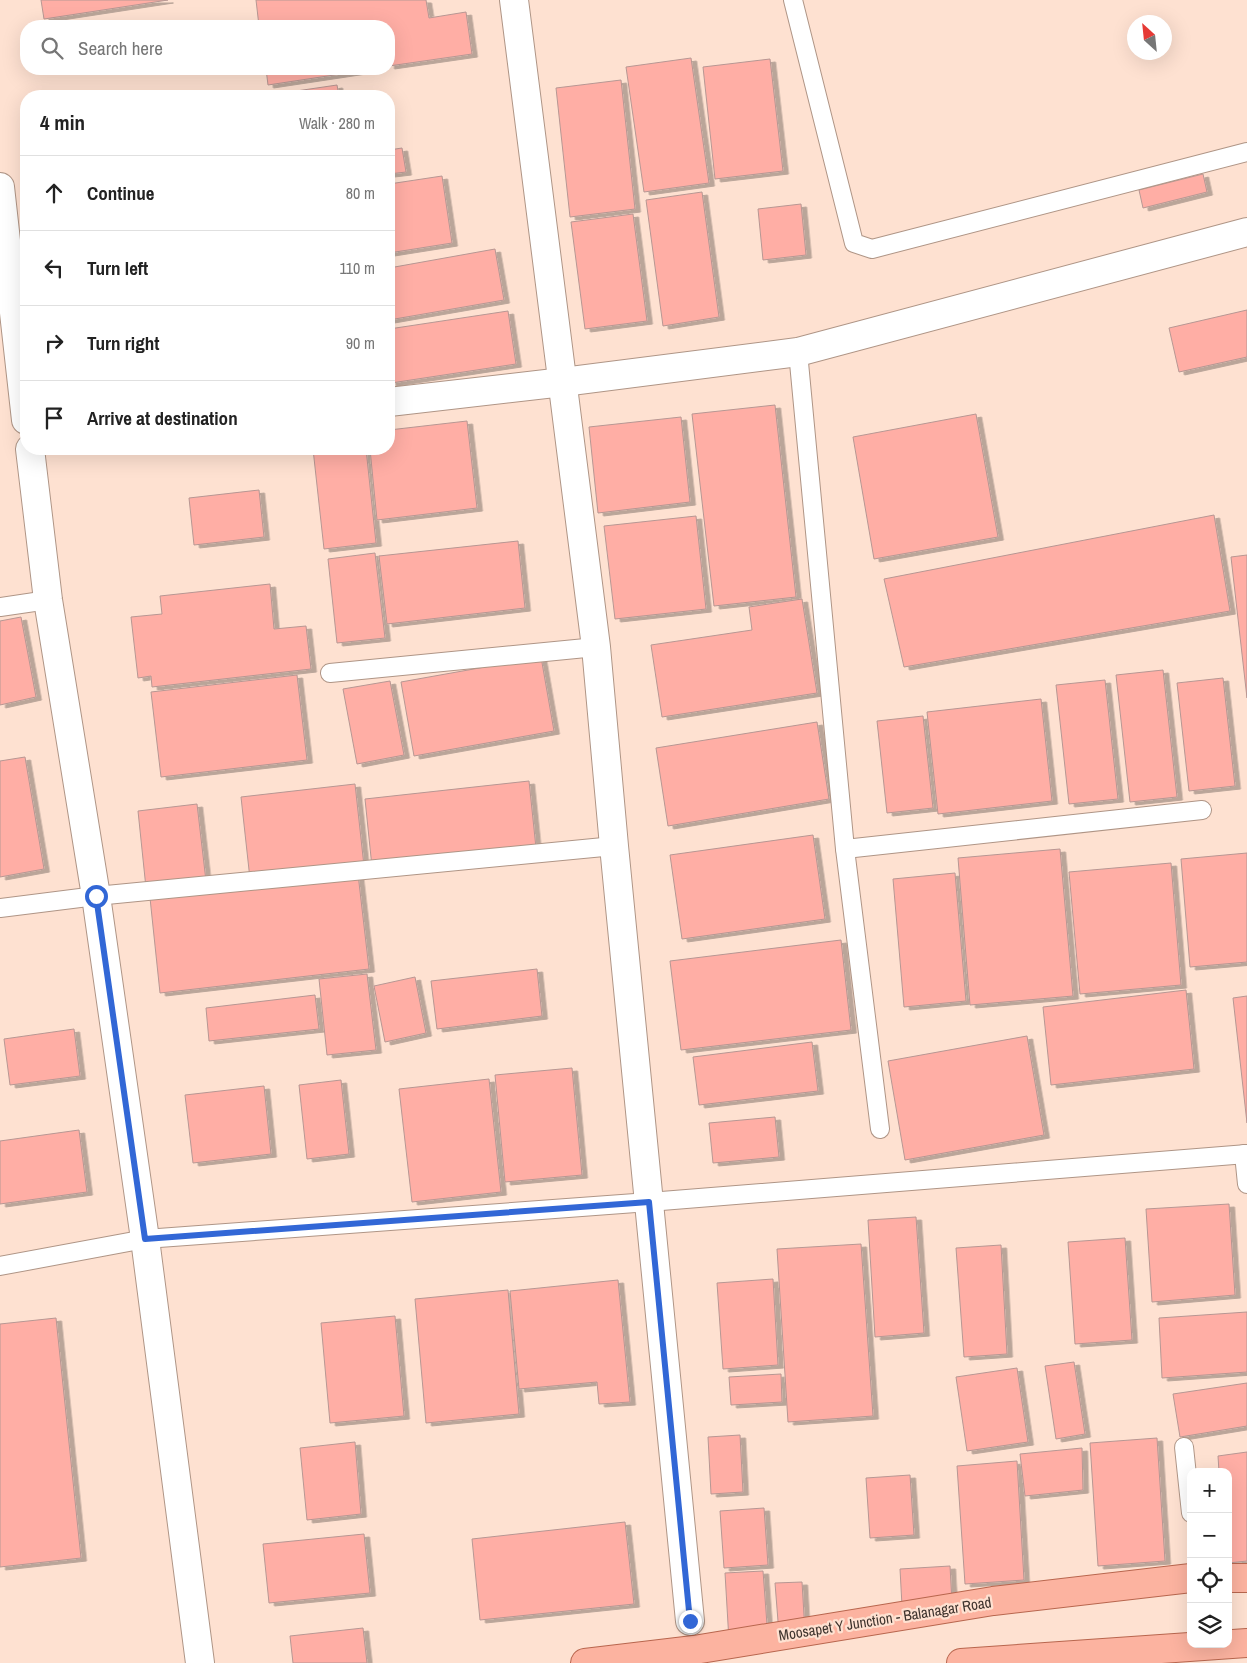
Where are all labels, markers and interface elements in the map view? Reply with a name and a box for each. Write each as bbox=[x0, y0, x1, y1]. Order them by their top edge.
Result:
north arrow bbox=[1127, 15, 1172, 60]
search box bbox=[20, 20, 395, 75]
icon: search bbox=[38, 34, 66, 62]
text: Search here bbox=[78, 35, 163, 61]
text: 4 min bbox=[40, 108, 85, 137]
text: Walk · 280 m bbox=[299, 112, 375, 134]
icon: ahead bbox=[40, 179, 68, 207]
text: Continue bbox=[87, 180, 155, 206]
text: 80 m bbox=[346, 182, 375, 204]
icon: left bbox=[40, 254, 68, 282]
text: Turn left bbox=[87, 255, 148, 281]
text: 110 m bbox=[339, 257, 375, 279]
icon: right bbox=[40, 329, 68, 357]
text: Turn right bbox=[87, 330, 159, 356]
text: 90 m bbox=[346, 332, 375, 354]
icon: arrive bbox=[40, 404, 68, 432]
text: Arrive at destination bbox=[87, 405, 238, 431]
route start bbox=[85, 885, 108, 908]
map controls bbox=[1187, 1468, 1232, 1648]
button: + bbox=[1187, 1468, 1232, 1513]
button: − bbox=[1187, 1513, 1232, 1558]
button: locate bbox=[1187, 1558, 1232, 1603]
street label: Moosapet Y Junction - Balanagar Road bbox=[777, 1591, 993, 1646]
button: layers bbox=[1187, 1603, 1232, 1648]
route end bbox=[679, 1610, 702, 1633]

